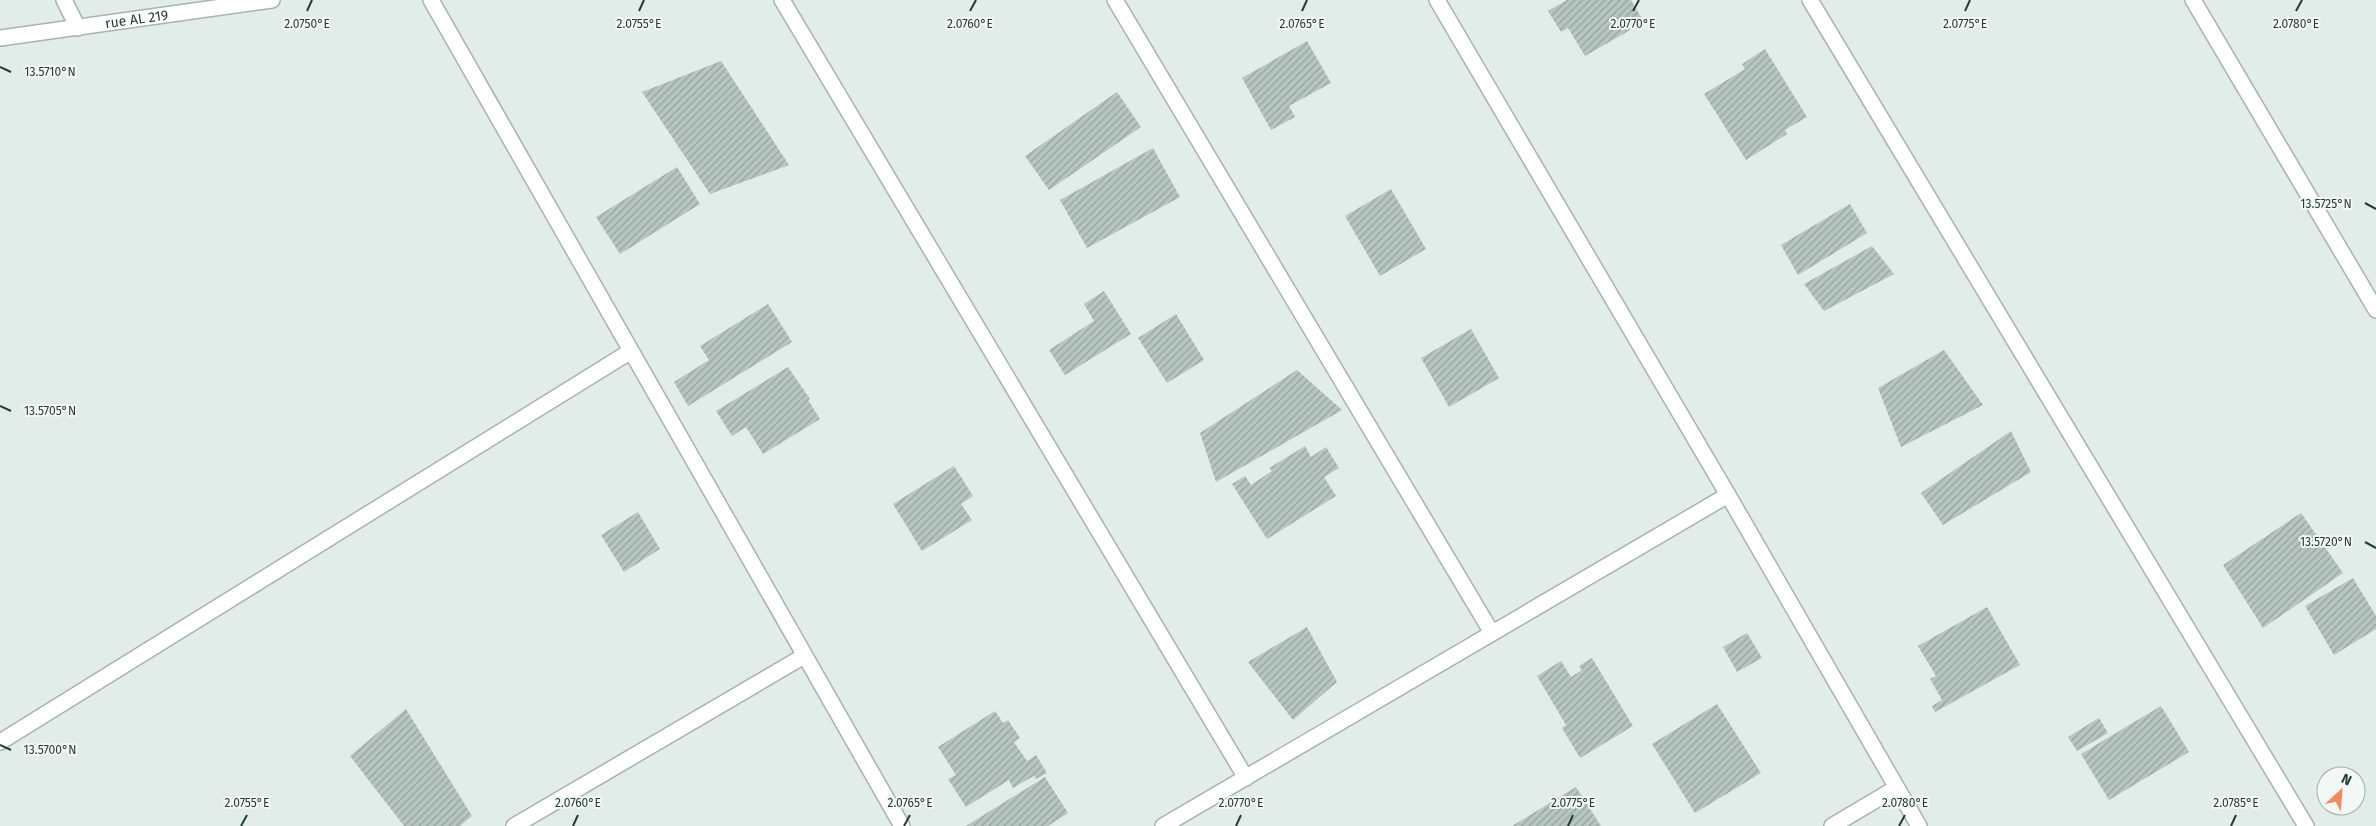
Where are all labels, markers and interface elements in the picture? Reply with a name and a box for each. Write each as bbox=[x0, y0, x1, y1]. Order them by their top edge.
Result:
street label: rue AL 219 bbox=[104, 6, 169, 32]
text: 2.0750°E bbox=[284, 17, 330, 31]
text: 2.0755°E bbox=[617, 17, 661, 31]
text: 2.0760°E bbox=[947, 17, 993, 31]
text: 2.0765°E bbox=[1279, 17, 1325, 31]
text: 2.0770°E bbox=[1610, 17, 1656, 31]
text: 2.0775°E bbox=[1943, 17, 1987, 31]
text: 2.0780°E bbox=[2273, 17, 2319, 31]
text: 13.5710°N bbox=[24, 65, 76, 79]
text: 13.5725°N bbox=[2300, 197, 2352, 211]
text: 13.5705°N bbox=[24, 404, 76, 418]
text: 13.5720°N bbox=[2300, 535, 2352, 549]
text: 13.5700°N bbox=[24, 743, 76, 757]
north arrow bbox=[2316, 766, 2366, 816]
text: N bbox=[2339, 770, 2354, 789]
text: 2.0755°E bbox=[225, 796, 269, 810]
text: 2.0760°E bbox=[555, 796, 601, 810]
text: 2.0765°E bbox=[887, 796, 933, 810]
text: 2.0770°E bbox=[1218, 796, 1264, 810]
text: 2.0775°E bbox=[1551, 796, 1595, 810]
text: 2.0780°E bbox=[1882, 796, 1928, 810]
text: 2.0785°E bbox=[2213, 796, 2259, 810]

